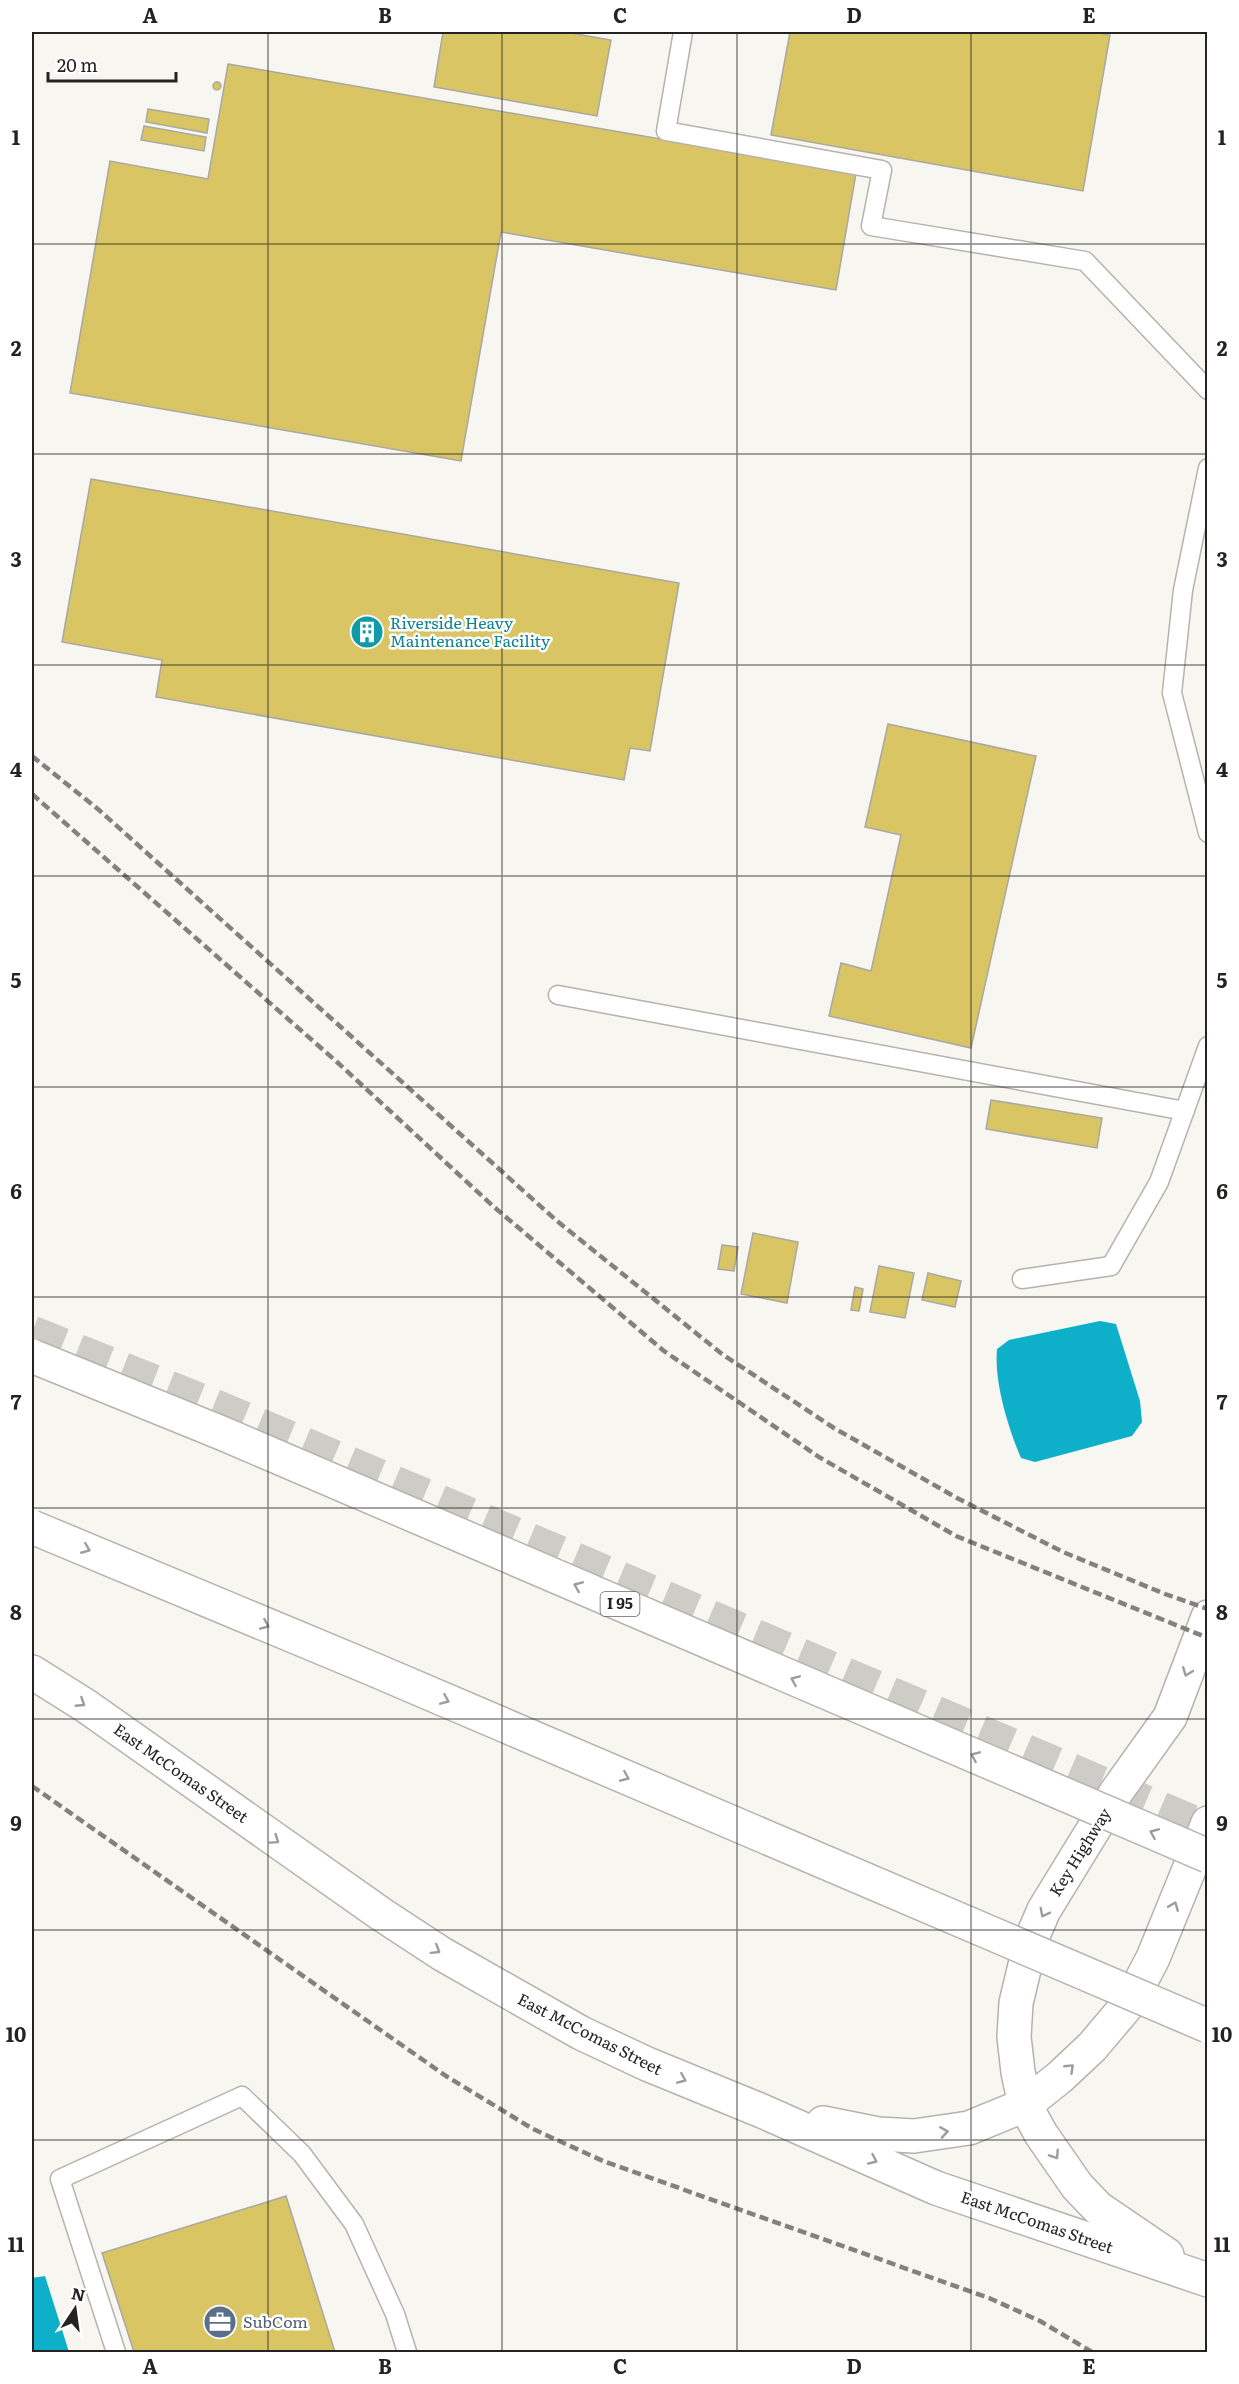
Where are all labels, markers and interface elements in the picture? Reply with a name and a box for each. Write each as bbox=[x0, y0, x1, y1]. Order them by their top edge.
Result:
text: A bbox=[142, 0, 158, 29]
text: B bbox=[378, 0, 392, 29]
text: C bbox=[613, 0, 627, 29]
text: D bbox=[846, 0, 862, 29]
text: E bbox=[1082, 0, 1096, 29]
scale bar bbox=[48, 45, 176, 83]
text: 20 m bbox=[57, 51, 98, 78]
text: 1 bbox=[12, 121, 20, 151]
text: 1 bbox=[1218, 121, 1226, 151]
text: 2 bbox=[11, 332, 22, 362]
text: 2 bbox=[1217, 332, 1228, 362]
text: 3 bbox=[10, 543, 22, 573]
text: 3 bbox=[1216, 543, 1228, 573]
place label: Riverside Heavy Maintenance Facility bbox=[390, 610, 551, 652]
building icon: Riverside Heavy Maintenance Facility bbox=[349, 614, 385, 650]
text: 4 bbox=[10, 753, 22, 783]
text: 4 bbox=[1216, 753, 1228, 783]
text: 5 bbox=[11, 964, 22, 994]
text: 5 bbox=[1217, 964, 1228, 994]
text: 6 bbox=[10, 1175, 22, 1205]
text: 6 bbox=[1216, 1175, 1228, 1205]
text: 7 bbox=[11, 1386, 22, 1416]
text: 7 bbox=[1217, 1386, 1228, 1416]
one-way arrow bbox=[79, 1542, 90, 1554]
one-way arrow bbox=[573, 1581, 584, 1593]
road number: I 95 bbox=[600, 1592, 640, 1616]
text: 8 bbox=[10, 1596, 22, 1626]
text: 8 bbox=[1216, 1596, 1228, 1626]
one-way arrow bbox=[259, 1618, 270, 1630]
one-way arrow bbox=[1181, 1666, 1194, 1677]
one-way arrow bbox=[791, 1675, 802, 1687]
one-way arrow bbox=[439, 1693, 450, 1705]
one-way arrow bbox=[75, 1696, 85, 1708]
street label: East McComas Street bbox=[109, 1717, 254, 1828]
one-way arrow bbox=[970, 1752, 981, 1764]
one-way arrow bbox=[618, 1770, 629, 1782]
street label: Key Highway bbox=[1042, 1802, 1116, 1900]
text: 9 bbox=[10, 1807, 22, 1837]
text: 9 bbox=[1216, 1807, 1228, 1837]
one-way arrow bbox=[1149, 1828, 1160, 1840]
one-way arrow bbox=[268, 1833, 279, 1844]
one-way arrow bbox=[1167, 1901, 1179, 1912]
one-way arrow bbox=[1039, 1906, 1051, 1917]
one-way arrow bbox=[429, 1943, 440, 1954]
street label: East McComas Street bbox=[514, 1986, 668, 2080]
text: 10 bbox=[6, 2018, 26, 2048]
text: 10 bbox=[1212, 2018, 1232, 2048]
one-way arrow bbox=[1064, 2064, 1074, 2075]
one-way arrow bbox=[676, 2072, 687, 2084]
one-way arrow bbox=[940, 2127, 949, 2139]
one-way arrow bbox=[1048, 2149, 1059, 2160]
one-way arrow bbox=[867, 2153, 878, 2165]
street label: East McComas Street bbox=[958, 2184, 1117, 2259]
text: 11 bbox=[8, 2228, 24, 2258]
text: 11 bbox=[1214, 2228, 1230, 2258]
north arrow bbox=[45, 2279, 105, 2339]
text: N bbox=[69, 2280, 88, 2307]
office icon: SubCom bbox=[202, 2304, 238, 2340]
place label: SubCom bbox=[243, 2309, 308, 2333]
text: A bbox=[142, 2350, 158, 2380]
text: B bbox=[378, 2350, 392, 2380]
text: C bbox=[613, 2350, 627, 2380]
text: D bbox=[846, 2350, 862, 2380]
text: E bbox=[1082, 2350, 1096, 2380]

